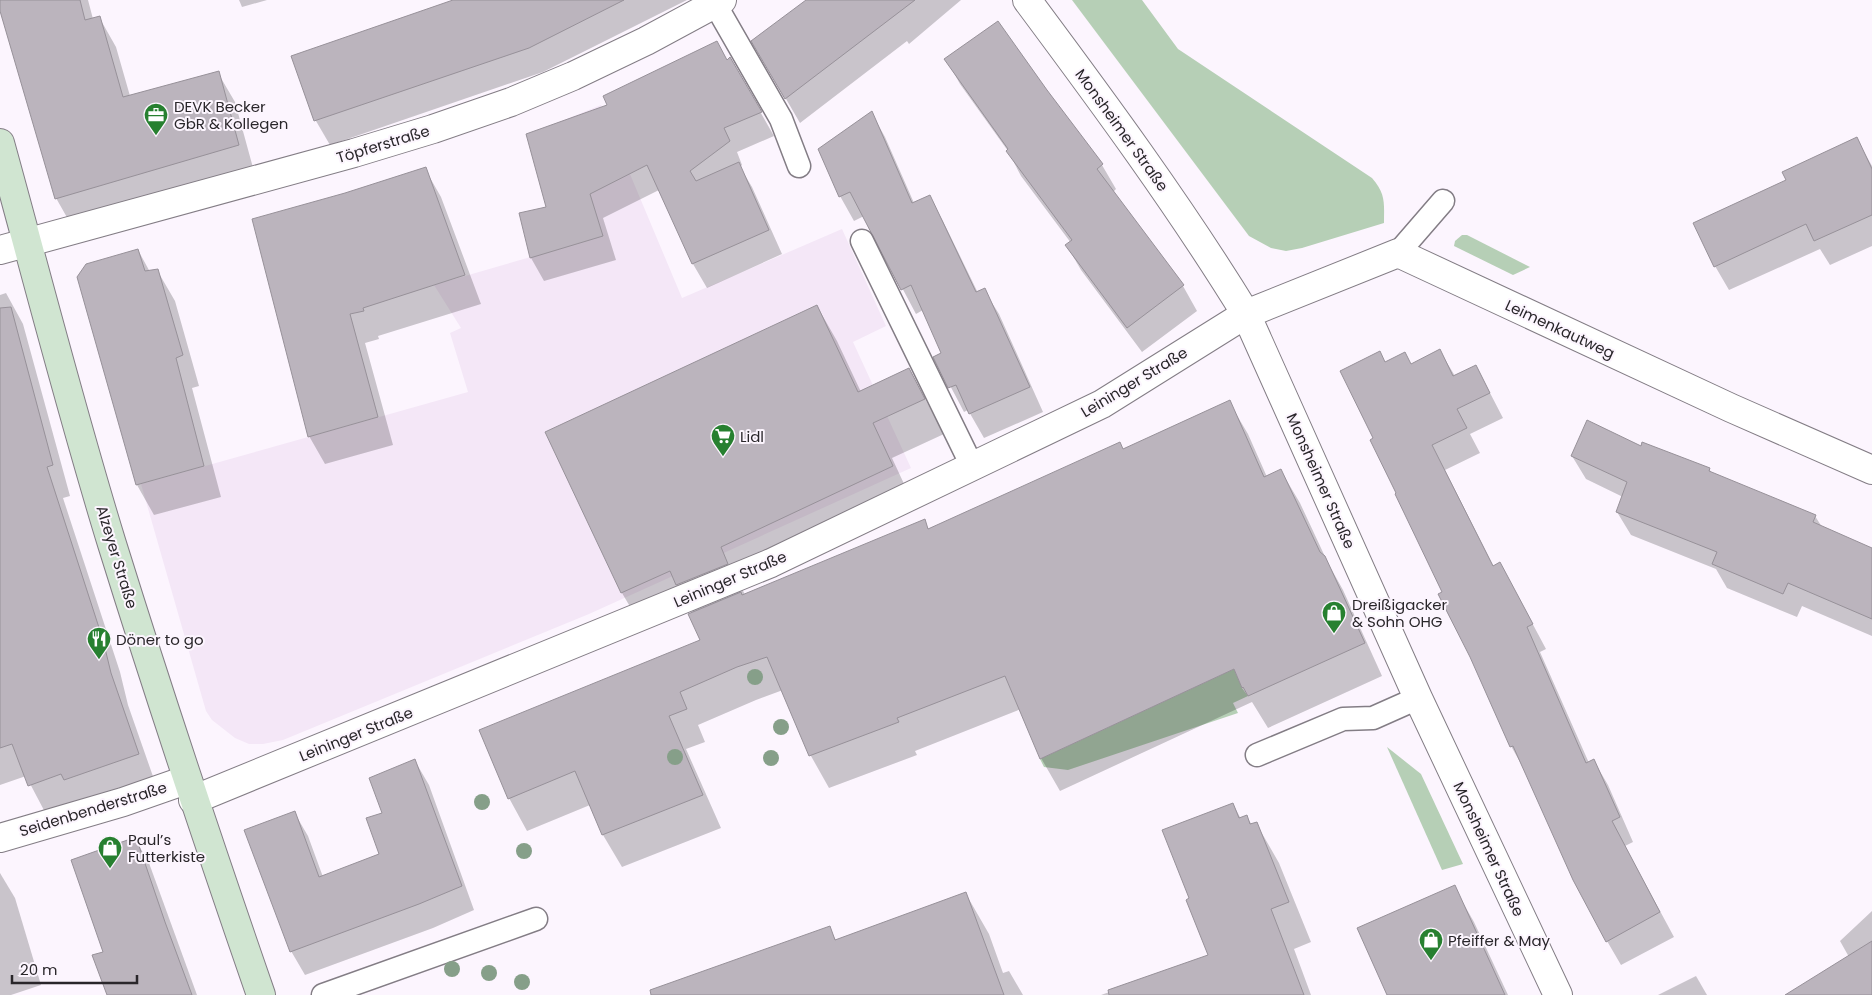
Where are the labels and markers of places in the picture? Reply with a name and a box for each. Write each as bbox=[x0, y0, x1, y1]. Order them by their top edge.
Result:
place label: DEVK Becker GbR & Kollegen bbox=[174, 96, 288, 134]
office icon: DEVK Becker GbR & Kollegen bbox=[143, 102, 169, 136]
supermarket icon: Lidl bbox=[710, 423, 736, 457]
place label: Lidl bbox=[740, 426, 764, 447]
place label: Dreißigacker & Sohn OHG bbox=[1352, 594, 1448, 632]
shop icon: Dreißigacker & Sohn OHG bbox=[1321, 600, 1347, 634]
restaurant icon: Döner to go bbox=[86, 626, 112, 660]
place label: Döner to go bbox=[116, 629, 204, 650]
place label: Paul’s Futterkiste bbox=[128, 829, 205, 867]
shop icon: Paul’s Futterkiste bbox=[97, 835, 123, 869]
shop icon: Pfeiffer & May bbox=[1418, 927, 1444, 961]
place label: Pfeiffer & May bbox=[1448, 930, 1551, 951]

